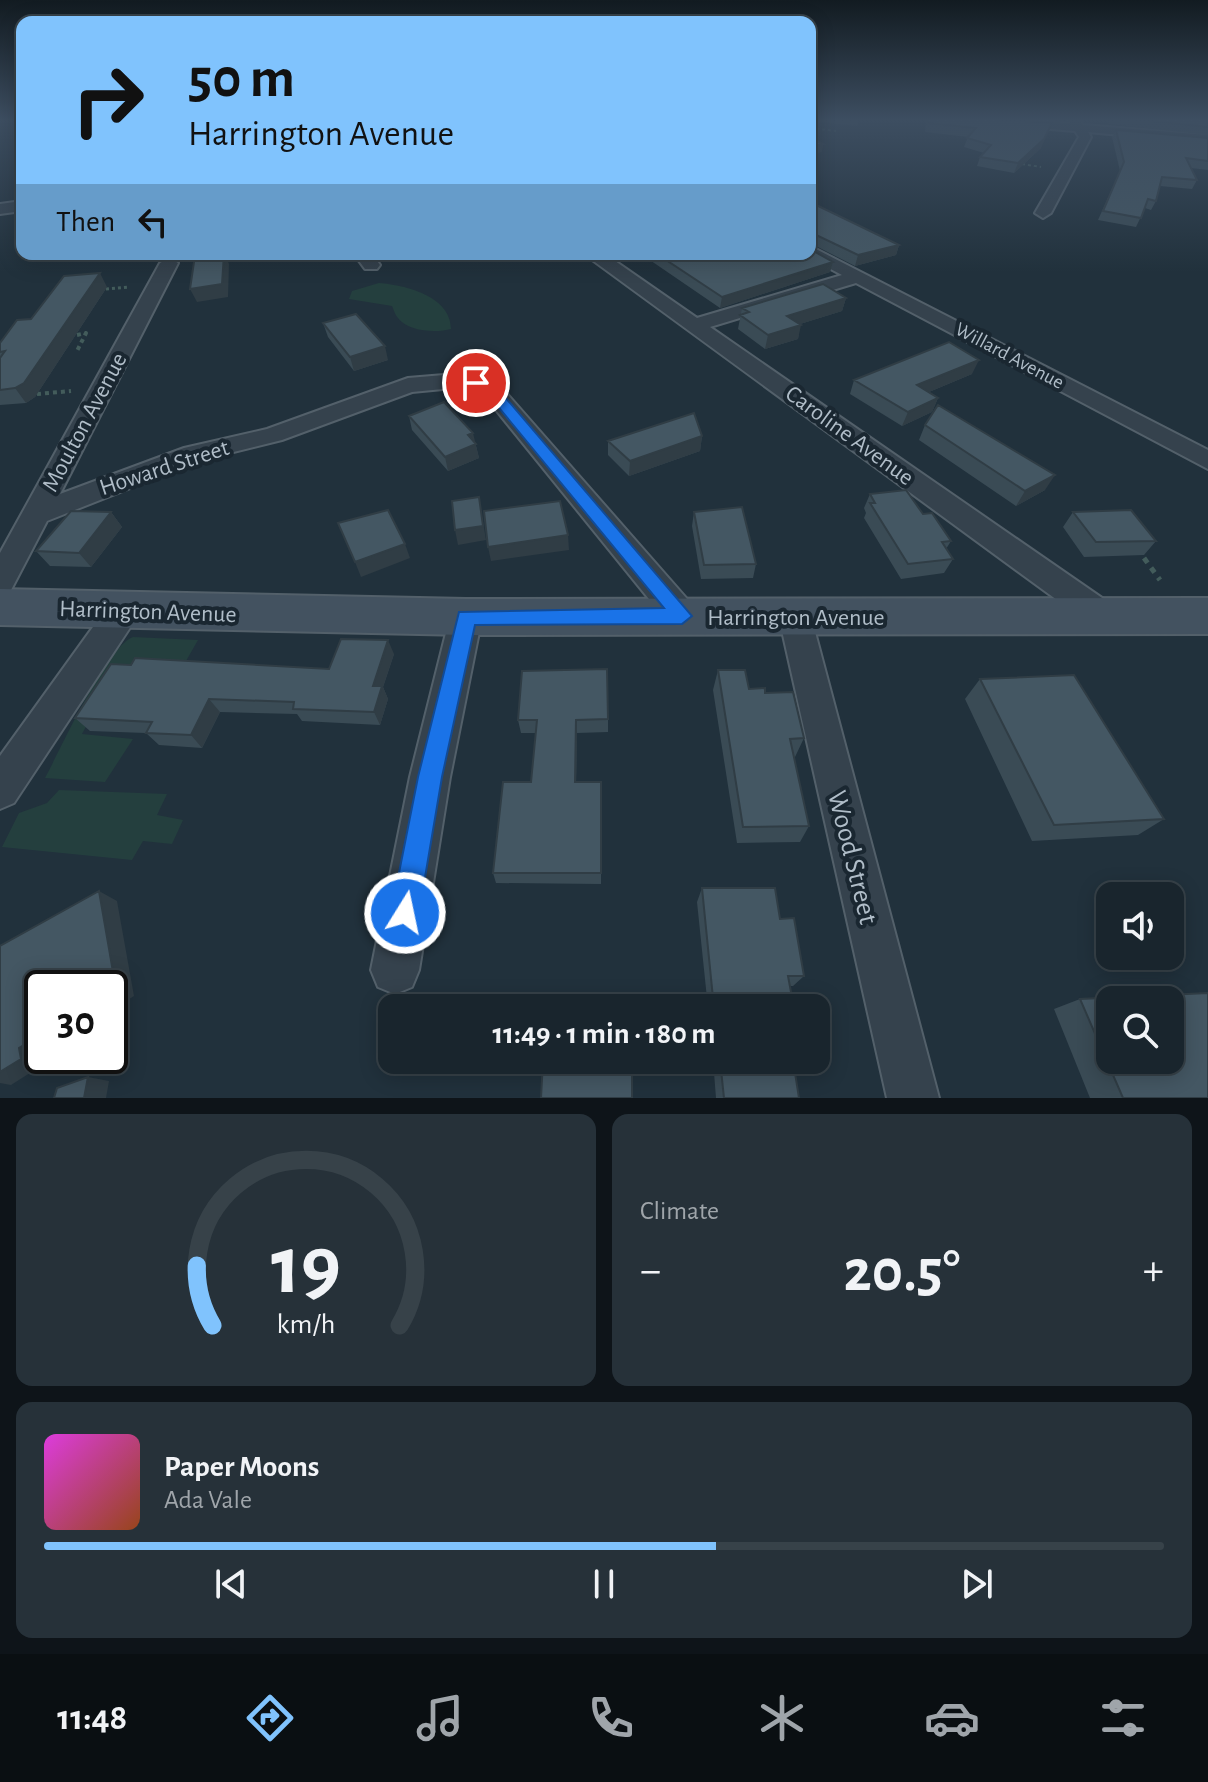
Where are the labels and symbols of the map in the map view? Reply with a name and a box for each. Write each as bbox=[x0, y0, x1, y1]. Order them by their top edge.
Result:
street label: Willard Avenue bbox=[952, 319, 1067, 393]
street label: Moulton Avenue bbox=[38, 349, 132, 496]
pin bbox=[442, 349, 510, 417]
street label: Caroline Avenue bbox=[781, 381, 918, 490]
street label: Howard Street bbox=[97, 436, 232, 500]
street label: Harrington Avenue bbox=[59, 597, 237, 627]
street label: Harrington Avenue bbox=[707, 606, 885, 630]
street label: Wood Street bbox=[822, 788, 882, 927]
position arrow bbox=[363, 871, 447, 955]
speed limit sign: 30 bbox=[24, 970, 128, 1074]

